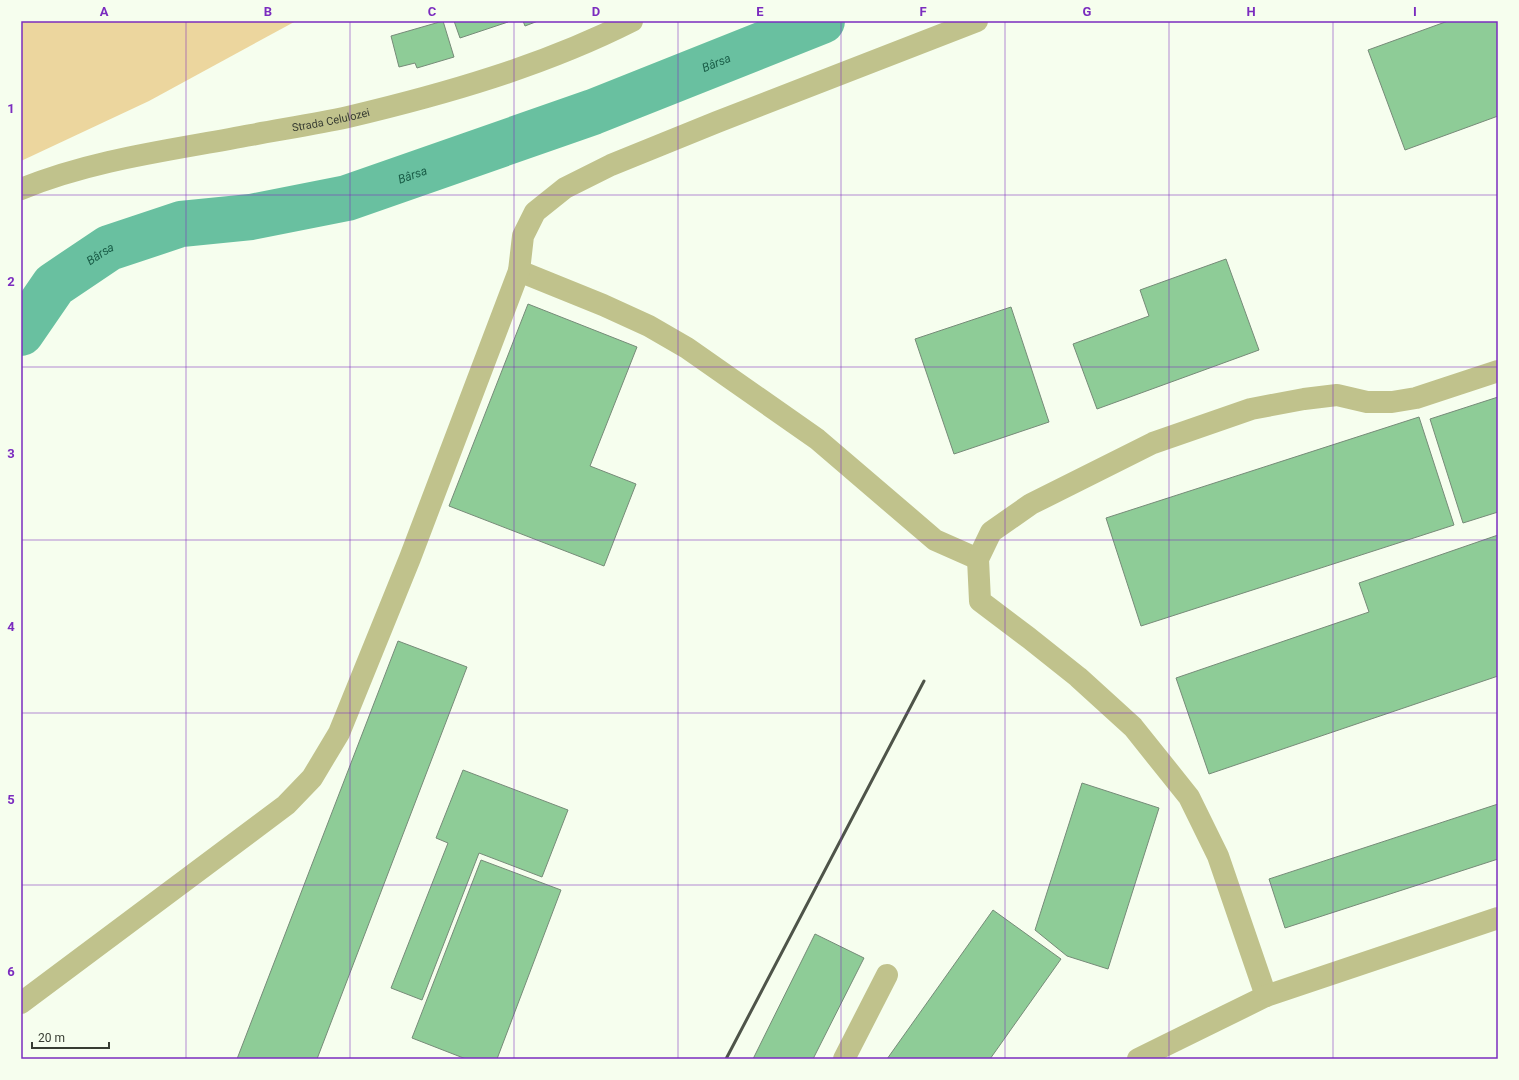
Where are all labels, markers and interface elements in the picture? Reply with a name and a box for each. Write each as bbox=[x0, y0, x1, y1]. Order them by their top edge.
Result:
text: A bbox=[100, 4, 109, 19]
text: B bbox=[264, 4, 272, 19]
text: C bbox=[428, 4, 437, 19]
text: D bbox=[592, 4, 600, 19]
text: E bbox=[756, 4, 764, 19]
text: F bbox=[919, 4, 927, 19]
text: G bbox=[1083, 4, 1092, 19]
text: H bbox=[1246, 4, 1256, 19]
text: I bbox=[1413, 4, 1417, 19]
water label: Bârsa bbox=[700, 51, 733, 75]
text: 1 bbox=[7, 101, 15, 116]
street label: Strada Celulozei bbox=[291, 106, 371, 135]
water label: Bârsa bbox=[396, 164, 429, 187]
water label: Bârsa bbox=[84, 240, 115, 268]
text: 2 bbox=[7, 274, 15, 289]
text: 3 bbox=[7, 446, 15, 461]
text: 4 bbox=[7, 619, 15, 634]
text: 5 bbox=[7, 792, 15, 807]
text: 6 bbox=[7, 964, 15, 979]
scale bar bbox=[32, 1024, 109, 1050]
text: 20 m bbox=[38, 1031, 65, 1045]

